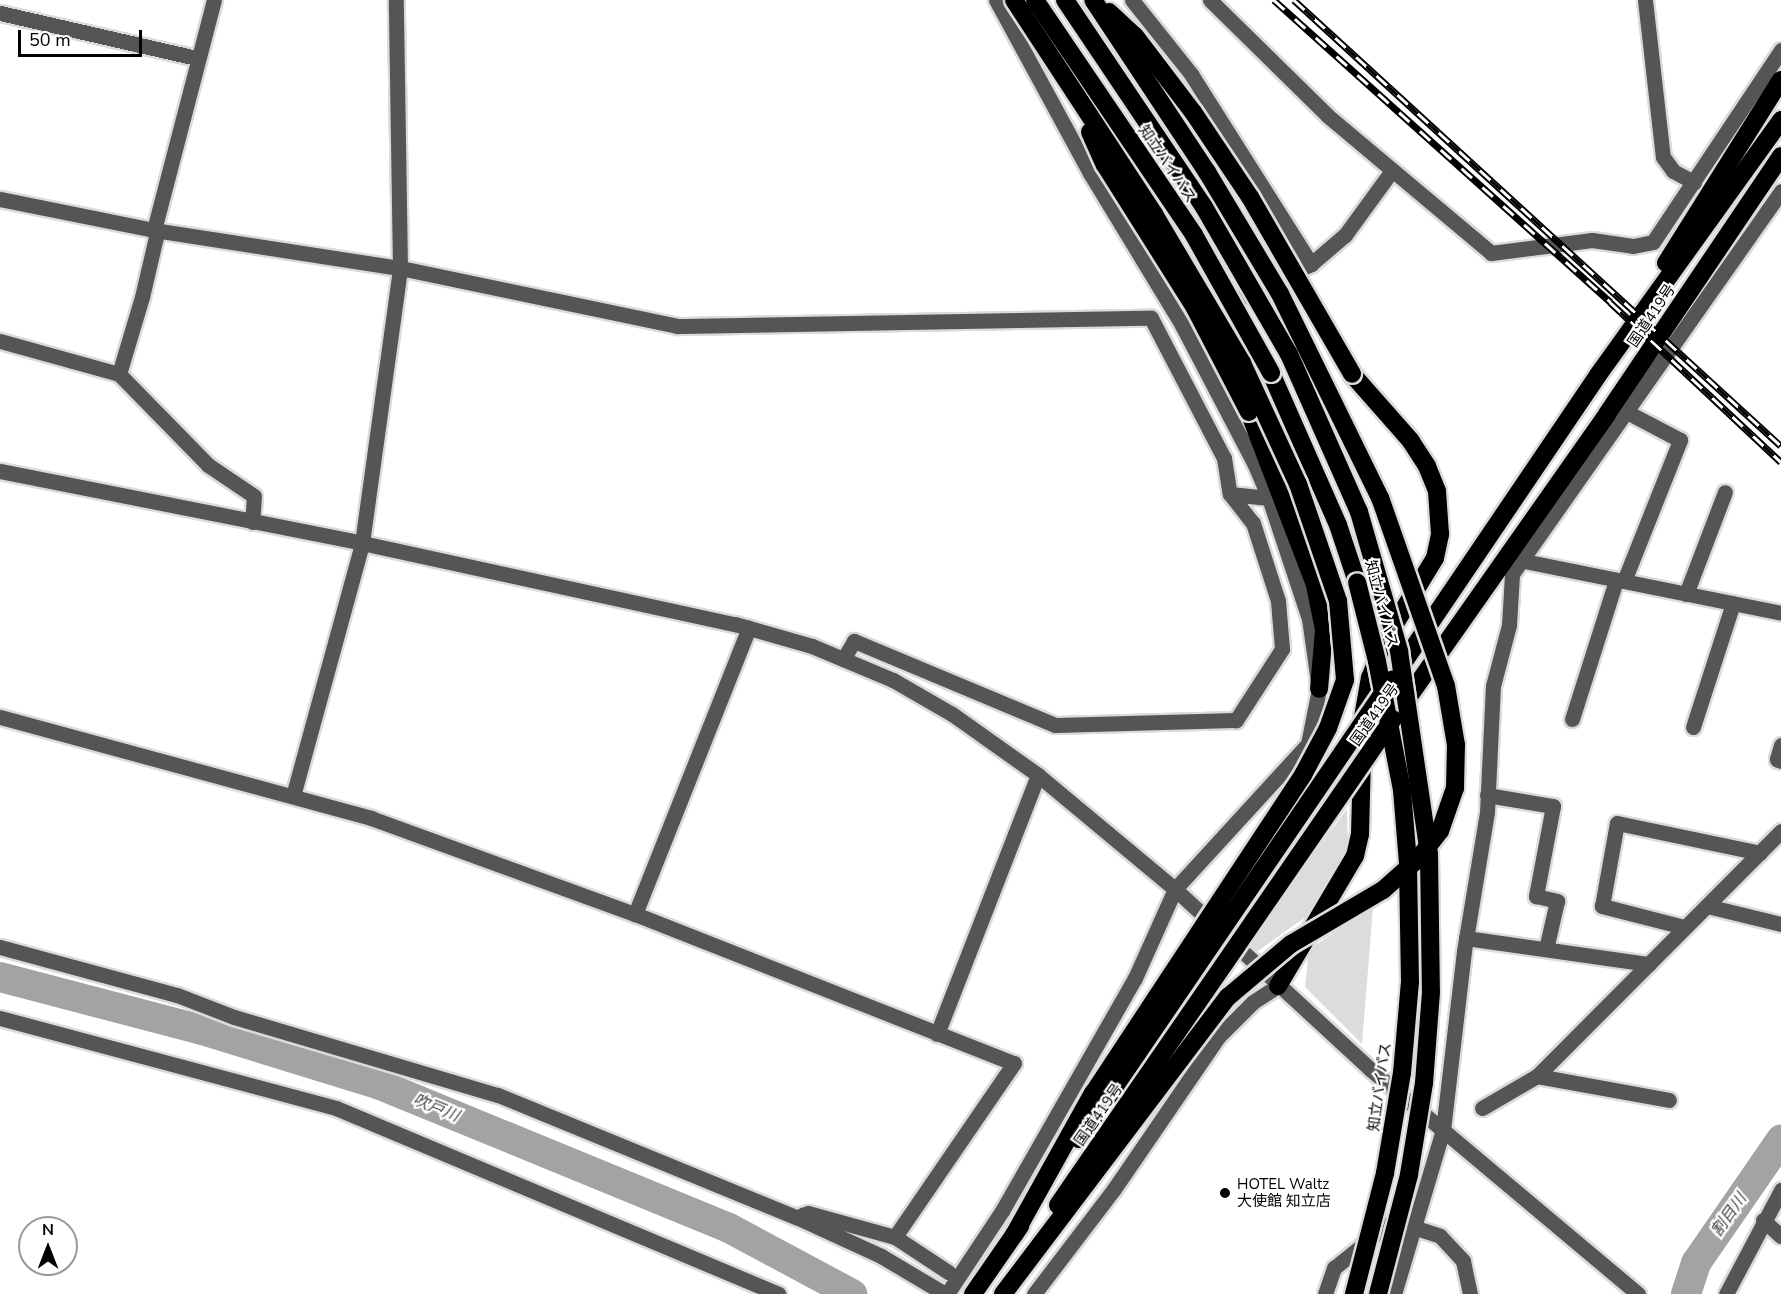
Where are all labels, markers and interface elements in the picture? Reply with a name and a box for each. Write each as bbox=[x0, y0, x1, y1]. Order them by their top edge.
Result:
scale bar bbox=[21, 18, 146, 56]
text: 50 m bbox=[29, 28, 71, 52]
street label: 知立バイパス bbox=[1134, 122, 1200, 206]
street label: 国道419号 bbox=[1624, 281, 1680, 351]
street label: 知立バイパス bbox=[1361, 558, 1401, 650]
street label: 国道419号 bbox=[1347, 680, 1403, 750]
street label: 知立バイパス bbox=[1365, 1041, 1395, 1133]
street label: 国道419号 bbox=[1071, 1080, 1127, 1150]
water label: 吹戸川 bbox=[410, 1090, 462, 1126]
place label: HOTEL Waltz 大使館 知立店 bbox=[1237, 1175, 1331, 1210]
marker: HOTEL Waltz 大使館 知立店 bbox=[1218, 1186, 1232, 1200]
water label: 割目川 bbox=[1707, 1190, 1751, 1240]
north arrow bbox=[18, 1216, 78, 1276]
text: N bbox=[42, 1219, 54, 1241]

